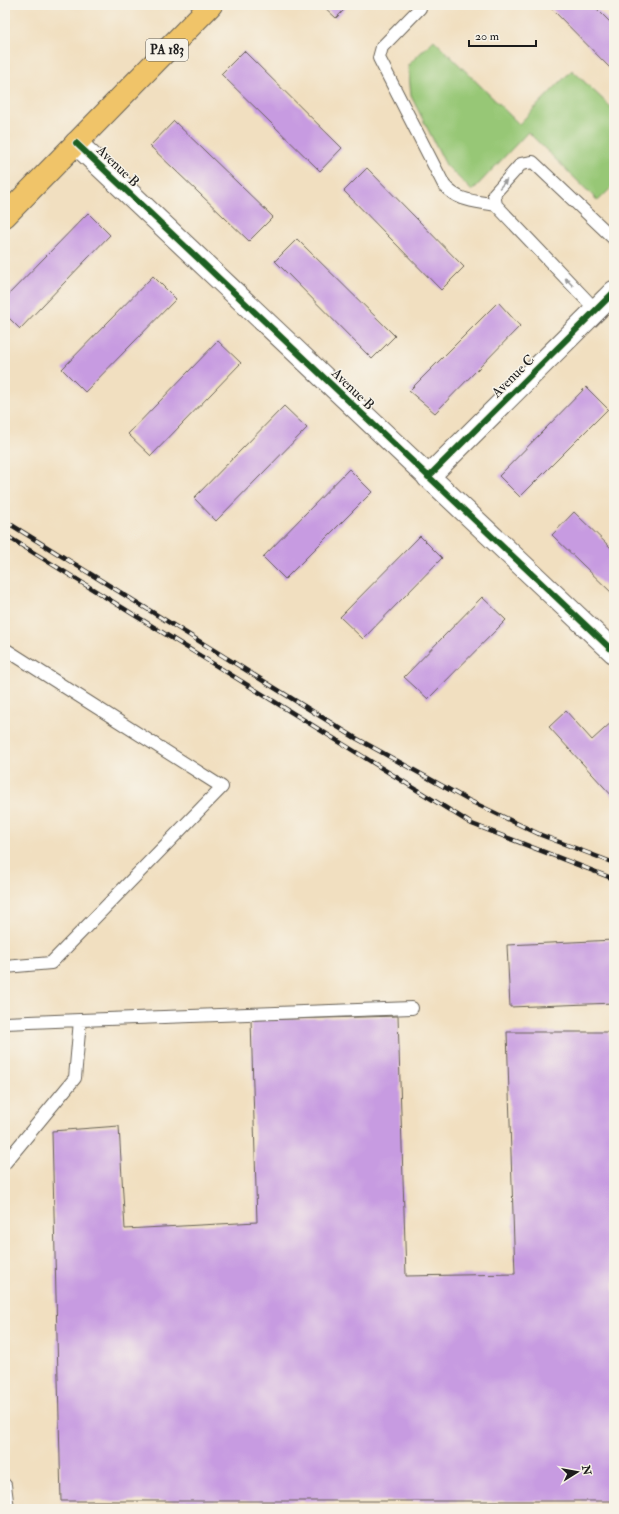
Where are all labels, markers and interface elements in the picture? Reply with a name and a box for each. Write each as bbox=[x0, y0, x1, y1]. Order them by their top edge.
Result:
scale bar bbox=[469, 22, 536, 48]
text: 20 m bbox=[475, 29, 500, 44]
road number: PA 183 bbox=[146, 39, 188, 61]
street label: Avenue B bbox=[92, 141, 143, 190]
one-way arrow bbox=[498, 179, 507, 190]
one-way arrow bbox=[564, 277, 574, 287]
street label: Avenue C bbox=[487, 351, 538, 402]
street label: Avenue B bbox=[327, 364, 378, 413]
north arrow bbox=[557, 1452, 597, 1492]
text: N bbox=[579, 1463, 594, 1477]

